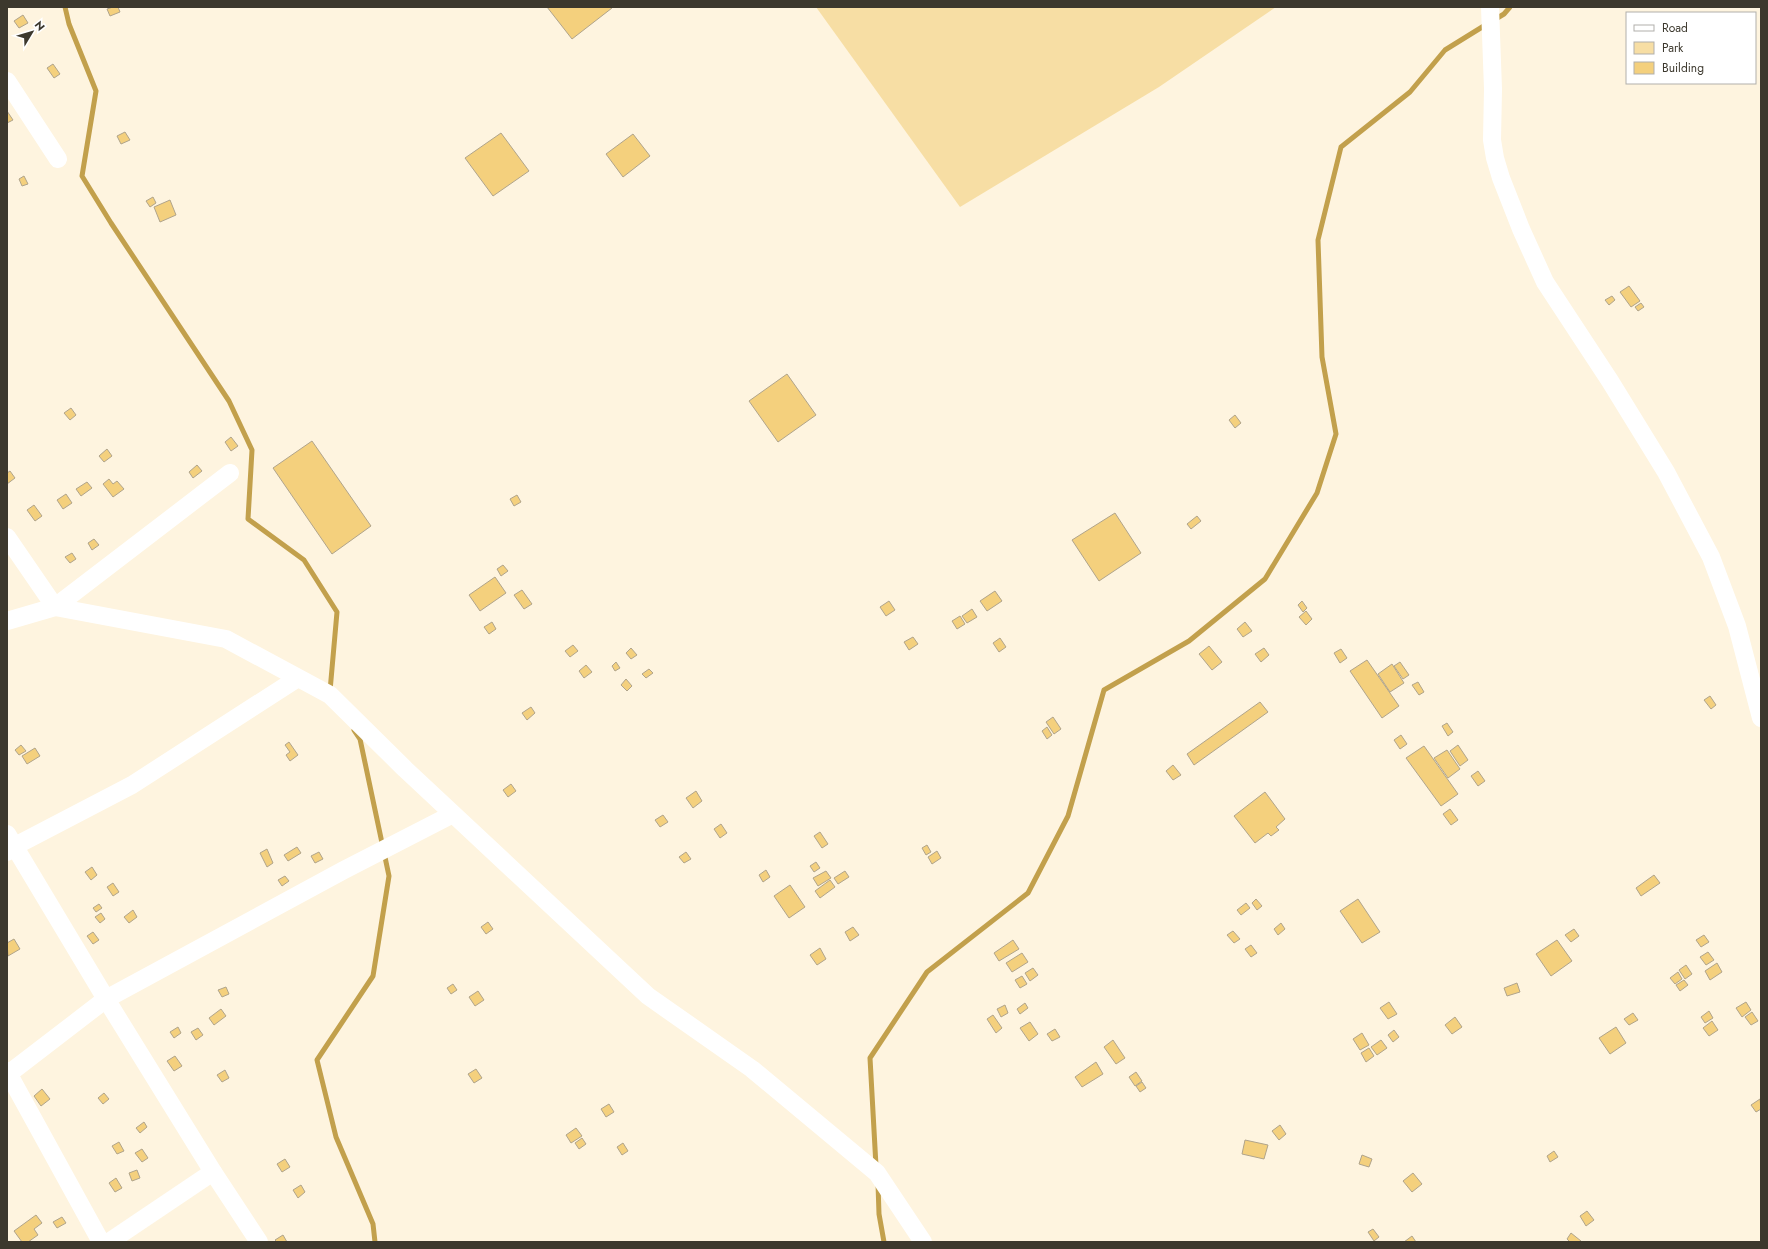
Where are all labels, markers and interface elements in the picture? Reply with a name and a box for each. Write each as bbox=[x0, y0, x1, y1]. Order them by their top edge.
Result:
north arrow bbox=[12, 12, 52, 52]
legend bbox=[1626, 12, 1756, 84]
text: N bbox=[31, 17, 49, 34]
text: Road bbox=[1662, 19, 1688, 37]
text: Park bbox=[1662, 39, 1684, 57]
text: Building bbox=[1662, 59, 1704, 77]

